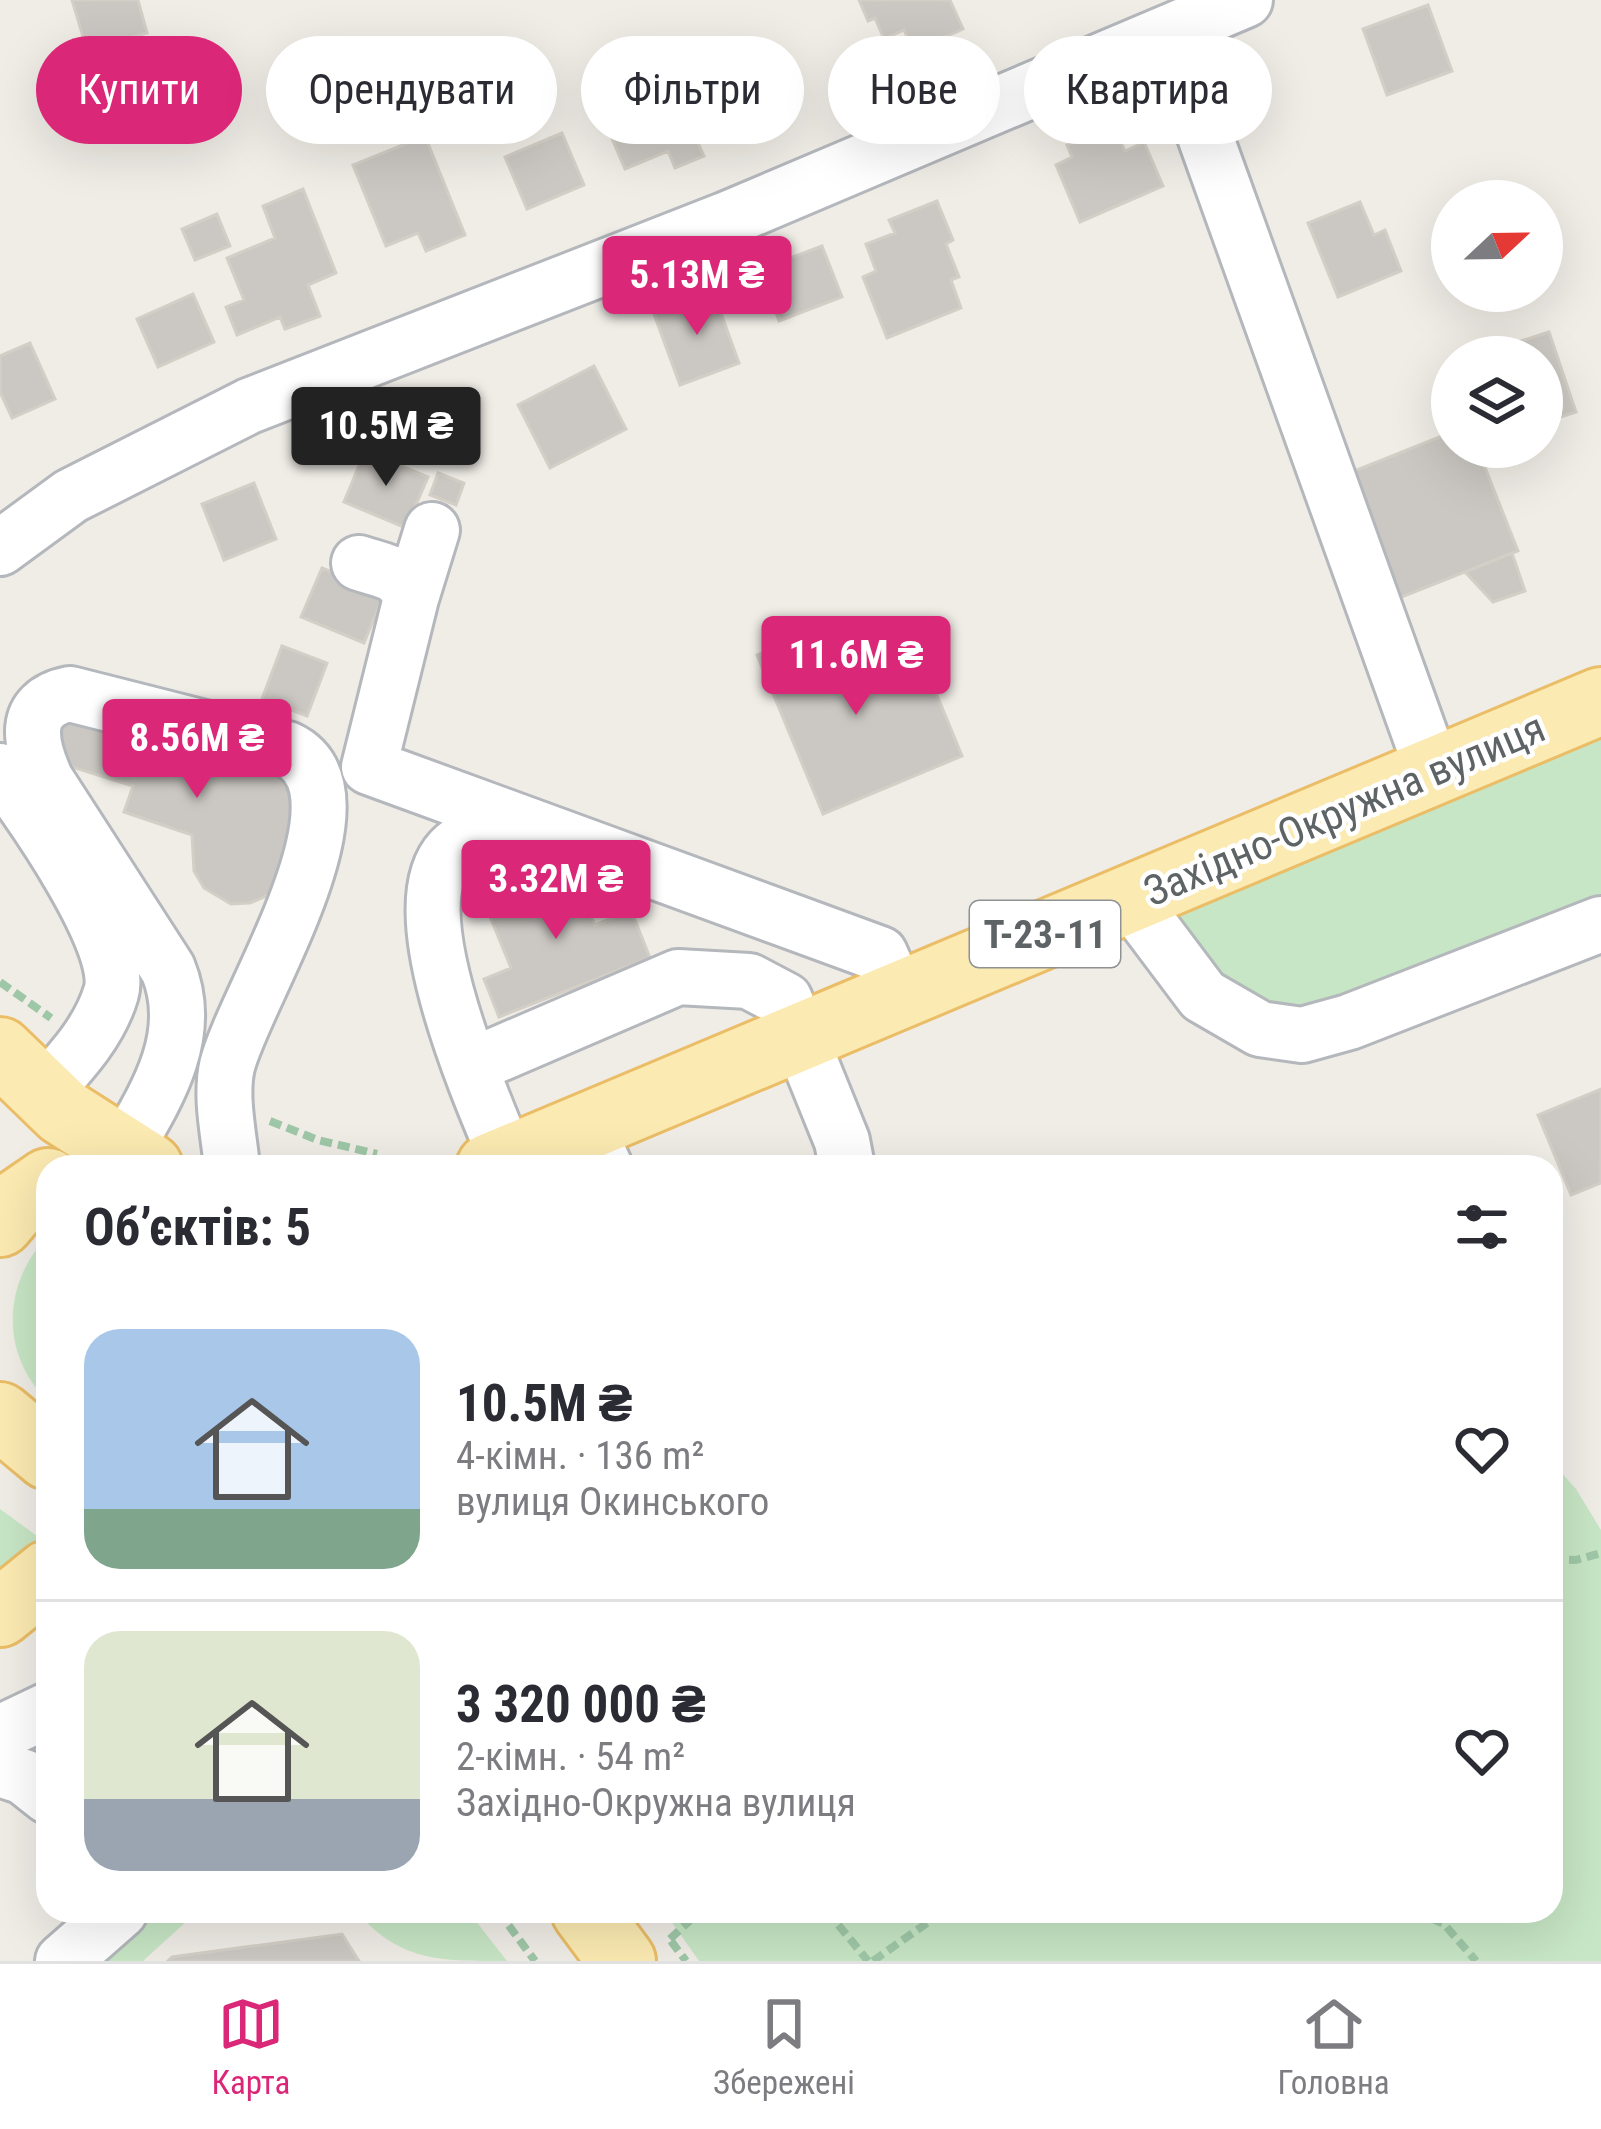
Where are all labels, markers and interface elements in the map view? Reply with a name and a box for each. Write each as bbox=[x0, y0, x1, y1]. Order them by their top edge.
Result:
chip: Купити bbox=[36, 36, 242, 144]
chip: Орендувати bbox=[266, 36, 557, 144]
chip: Фільтри bbox=[581, 36, 804, 144]
chip: Нове bbox=[828, 36, 1000, 144]
chip: Квартира bbox=[1024, 36, 1272, 144]
north arrow bbox=[1431, 180, 1563, 312]
map controls bbox=[1431, 180, 1563, 468]
pin: 5.13M ₴ bbox=[586, 236, 808, 338]
text: 5.13M ₴ bbox=[629, 252, 765, 298]
button: layers bbox=[1431, 336, 1563, 468]
pin: 10.5M ₴ bbox=[275, 387, 497, 489]
text: 10.5M ₴ bbox=[318, 403, 454, 449]
pin: 11.6M ₴ bbox=[745, 616, 967, 718]
text: 11.6M ₴ bbox=[788, 632, 924, 678]
pin: 8.56M ₴ bbox=[86, 699, 308, 801]
street label: Західно-Окружна вулиця bbox=[1136, 703, 1552, 916]
text: 8.56M ₴ bbox=[129, 715, 265, 761]
pin: 3.32M ₴ bbox=[445, 840, 667, 942]
text: 3.32M ₴ bbox=[488, 856, 624, 902]
road number: Т-23-11 bbox=[970, 901, 1120, 967]
icon: filters bbox=[1449, 1194, 1515, 1260]
text: Об’єктів: 5 bbox=[84, 1198, 311, 1257]
text: 10.5M ₴ bbox=[456, 1374, 633, 1433]
icon: home bbox=[180, 1377, 324, 1521]
icon: heart bbox=[1449, 1416, 1515, 1482]
text: 4-кімн. · 136 m² bbox=[456, 1433, 704, 1479]
text: вулиця Окинського bbox=[456, 1479, 769, 1525]
text: 3 320 000 ₴ bbox=[456, 1675, 706, 1734]
icon: home bbox=[180, 1679, 324, 1823]
icon: heart bbox=[1449, 1718, 1515, 1784]
text: 2-кімн. · 54 m² bbox=[456, 1734, 685, 1780]
text: Західно-Окружна вулиця bbox=[456, 1780, 856, 1826]
tab: Карта bbox=[211, 1991, 290, 2102]
tab: Збережені bbox=[713, 1991, 855, 2102]
tab: Головна bbox=[1278, 1991, 1390, 2102]

